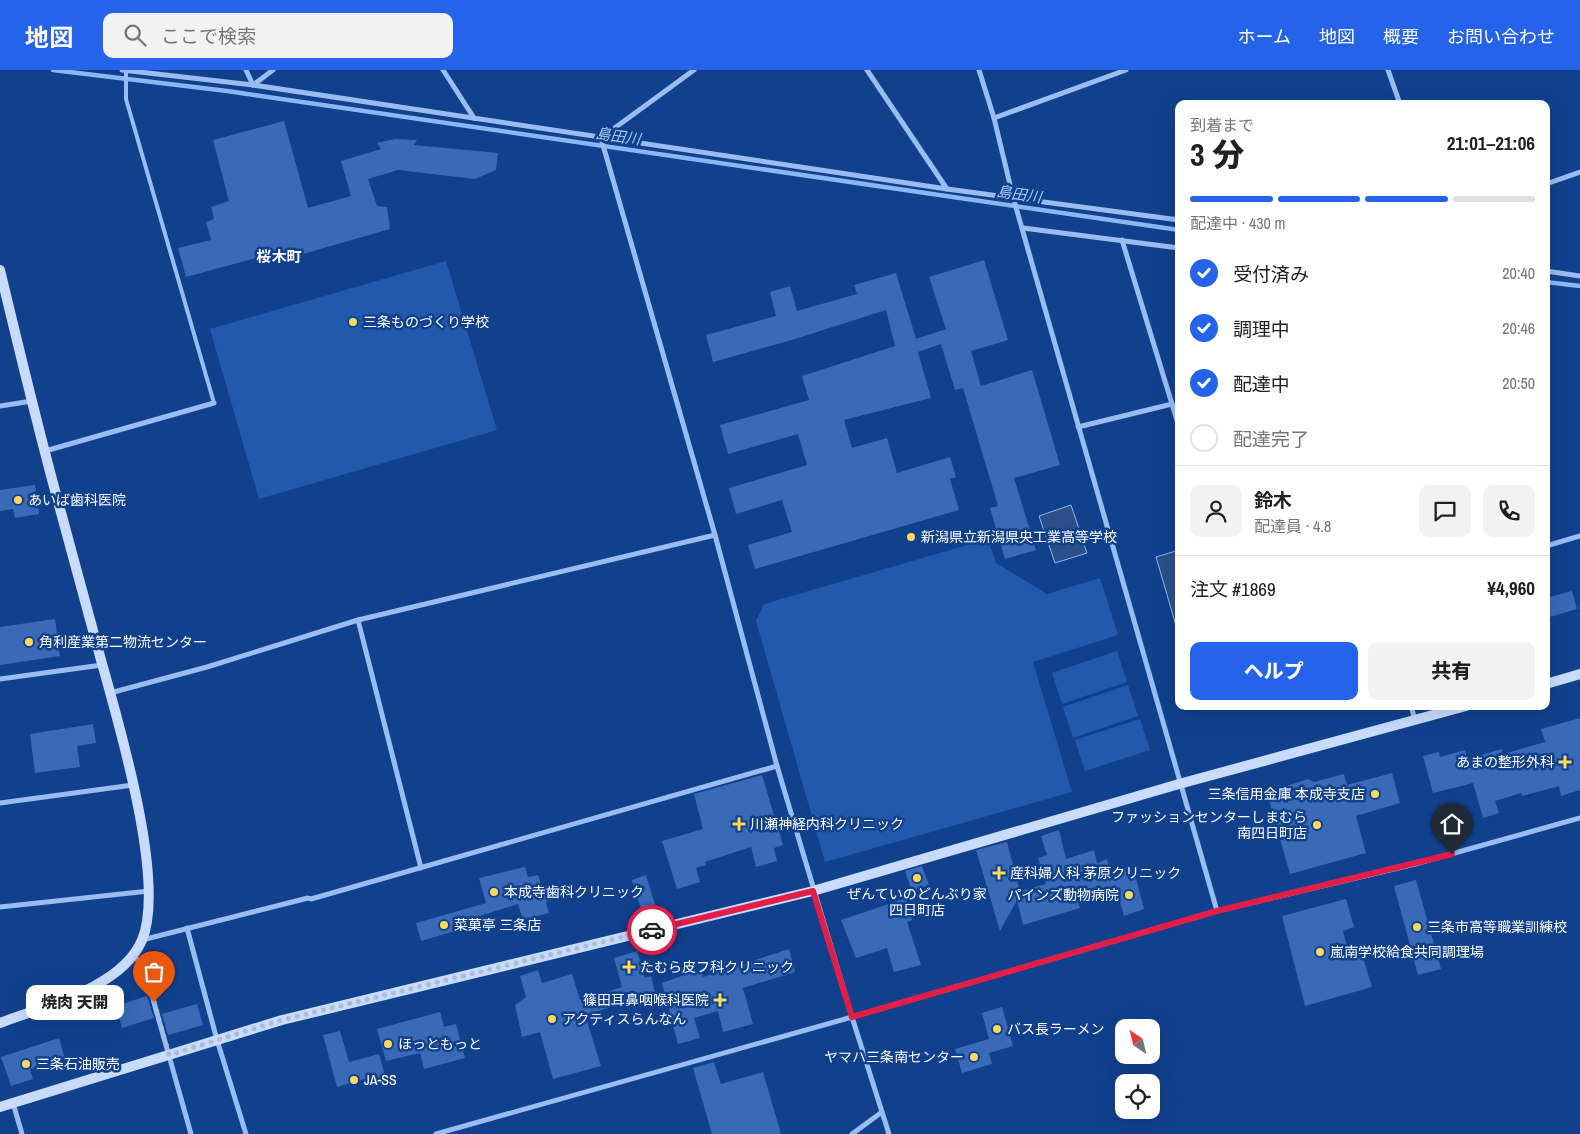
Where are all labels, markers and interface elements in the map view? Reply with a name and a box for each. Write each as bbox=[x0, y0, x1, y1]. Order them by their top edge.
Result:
search box bbox=[103, 13, 453, 58]
text: 地図 bbox=[25, 21, 73, 53]
icon: search bbox=[121, 21, 149, 49]
text: ここで検索 bbox=[161, 23, 256, 49]
text: ホーム bbox=[1238, 24, 1291, 49]
text: 地図 bbox=[1319, 24, 1355, 49]
text: 概要 bbox=[1383, 24, 1419, 49]
text: お問い合わせ bbox=[1447, 24, 1555, 49]
text: 到着まで bbox=[1190, 114, 1254, 136]
water label: 島田川 bbox=[594, 122, 644, 150]
text: 21:01–21:06 bbox=[1447, 130, 1535, 156]
text: 3 分 bbox=[1190, 133, 1244, 176]
water label: 島田川 bbox=[995, 180, 1045, 208]
text: 配達中 · 430 m bbox=[1190, 212, 1285, 234]
district label: 桜木町 bbox=[256, 246, 302, 267]
icon: check bbox=[1190, 259, 1218, 287]
text: 受付済み bbox=[1233, 261, 1309, 287]
text: 20:40 bbox=[1502, 262, 1535, 284]
place label: 三条ものづくり学校 bbox=[363, 313, 489, 331]
icon: check bbox=[1190, 314, 1218, 342]
marker: 三条ものづくり学校 bbox=[347, 316, 359, 328]
text: 調理中 bbox=[1233, 316, 1290, 342]
text: 20:46 bbox=[1502, 317, 1535, 339]
icon: check bbox=[1190, 369, 1218, 397]
text: 配達中 bbox=[1233, 371, 1290, 397]
text: 20:50 bbox=[1502, 372, 1535, 394]
text: 配達完了 bbox=[1233, 426, 1309, 452]
button: person bbox=[1190, 485, 1242, 537]
button: chat bbox=[1419, 485, 1471, 537]
button: phone bbox=[1483, 485, 1535, 537]
text: 鈴木 bbox=[1254, 487, 1292, 513]
place label: あいば歯科医院 bbox=[28, 491, 126, 509]
marker: あいば歯科医院 bbox=[12, 494, 24, 506]
text: 配達員 · 4.8 bbox=[1254, 515, 1331, 537]
place label: 新潟県立新潟県央工業高等学校 bbox=[921, 528, 1117, 546]
marker: 新潟県立新潟県央工業高等学校 bbox=[905, 531, 917, 543]
text: ¥4,960 bbox=[1487, 575, 1535, 601]
text: 注文 #1869 bbox=[1190, 576, 1276, 602]
place label: 角利産業第二物流センター bbox=[39, 633, 207, 651]
marker: 角利産業第二物流センター bbox=[23, 636, 35, 648]
button: ヘルプ bbox=[1190, 642, 1358, 700]
button: 共有 bbox=[1368, 642, 1535, 700]
place label: あまの整形外科 bbox=[1456, 753, 1554, 771]
marker: あまの整形外科 bbox=[1558, 755, 1572, 769]
place label: 三条信用金庫 本成寺支店 bbox=[1208, 785, 1365, 803]
marker: 三条信用金庫 本成寺支店 bbox=[1369, 788, 1381, 800]
pin bbox=[1431, 803, 1473, 854]
place label: ファッションセンターしまむら 南四日町店 bbox=[1111, 808, 1307, 842]
icon: home bbox=[1438, 810, 1466, 838]
place label: 川瀬神経内科クリニック bbox=[750, 815, 904, 833]
marker: 川瀬神経内科クリニック bbox=[732, 817, 746, 831]
marker: ファッションセンターしまむら 南四日町店 bbox=[1311, 819, 1323, 831]
place label: 産科婦人科 茅原クリニック bbox=[1010, 864, 1181, 882]
marker: 産科婦人科 茅原クリニック bbox=[992, 866, 1006, 880]
marker: ぜんていのどんぶり家 四日町店 bbox=[911, 872, 923, 884]
place label: 本成寺歯科クリニック bbox=[504, 883, 644, 901]
place label: ぜんていのどんぶり家 四日町店 bbox=[847, 885, 987, 919]
marker: 本成寺歯科クリニック bbox=[488, 886, 500, 898]
place label: パインズ動物病院 bbox=[1007, 886, 1119, 904]
marker: パインズ動物病院 bbox=[1123, 889, 1135, 901]
courier bbox=[627, 905, 677, 955]
place label: 菜菓亭 三条店 bbox=[454, 916, 541, 934]
icon: car bbox=[638, 916, 666, 944]
place label: 三条市高等職業訓練校 bbox=[1427, 918, 1567, 936]
marker: 菜菓亭 三条店 bbox=[438, 919, 450, 931]
marker: 三条市高等職業訓練校 bbox=[1411, 921, 1423, 933]
place label: 嵐南学校給食共同調理場 bbox=[1330, 943, 1484, 961]
marker: 嵐南学校給食共同調理場 bbox=[1314, 946, 1326, 958]
pin bbox=[133, 951, 175, 1002]
icon: bag bbox=[140, 958, 168, 986]
place label: たむら皮フ科クリニック bbox=[640, 958, 794, 976]
marker: たむら皮フ科クリニック bbox=[622, 960, 636, 974]
callout: 焼肉 天開 bbox=[27, 984, 124, 1020]
text: 焼肉 天開 bbox=[41, 991, 109, 1013]
place label: 篠田耳鼻咽喉科医院 bbox=[583, 991, 709, 1009]
marker: 篠田耳鼻咽喉科医院 bbox=[713, 993, 727, 1007]
place label: アクティスらんなん bbox=[562, 1010, 686, 1028]
marker: アクティスらんなん bbox=[546, 1013, 558, 1025]
north arrow bbox=[1115, 1019, 1160, 1064]
map controls bbox=[1115, 1019, 1160, 1119]
place label: バス長ラーメン bbox=[1007, 1020, 1104, 1038]
marker: バス長ラーメン bbox=[991, 1023, 1003, 1035]
place label: ほっともっと bbox=[398, 1035, 482, 1053]
marker: ほっともっと bbox=[382, 1038, 394, 1050]
place label: ヤマハ三条南センター bbox=[824, 1048, 964, 1066]
marker: ヤマハ三条南センター bbox=[968, 1051, 980, 1063]
place label: 三条石油販売 bbox=[36, 1055, 120, 1073]
marker: 三条石油販売 bbox=[20, 1058, 32, 1070]
place label: JA-SS bbox=[364, 1071, 397, 1089]
marker: JA-SS bbox=[348, 1074, 360, 1086]
button: locate bbox=[1115, 1074, 1160, 1119]

